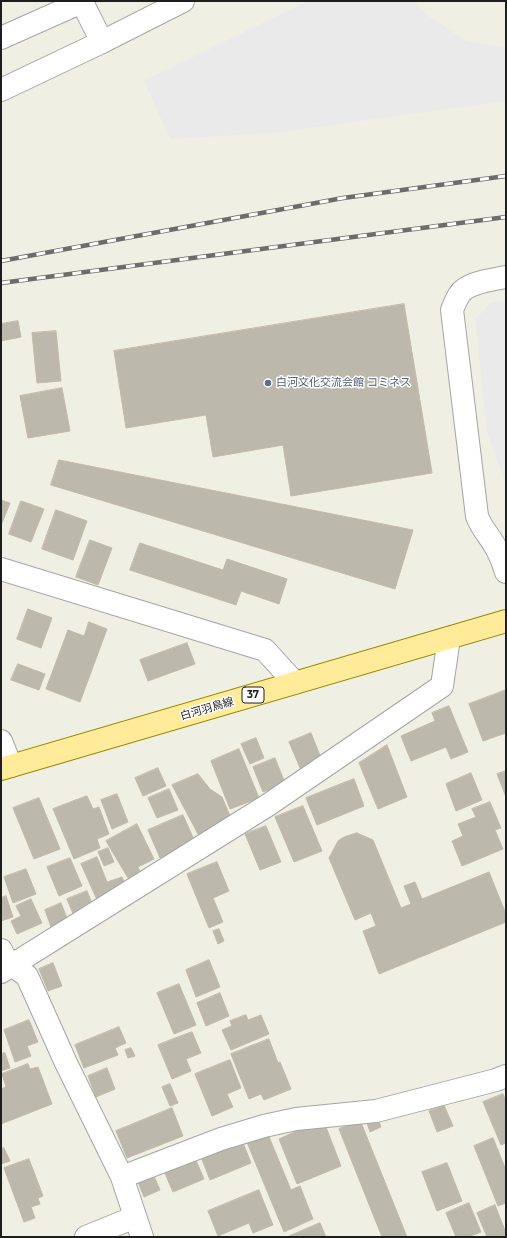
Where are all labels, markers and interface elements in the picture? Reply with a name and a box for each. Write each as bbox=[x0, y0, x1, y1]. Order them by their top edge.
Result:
place label: 白河文化交流会館 コミネス bbox=[276, 376, 411, 390]
marker: 白河文化交流会館 コミネス bbox=[263, 378, 273, 388]
road number: 37 bbox=[242, 687, 264, 703]
street label: 白河羽鳥線 bbox=[179, 695, 235, 723]

